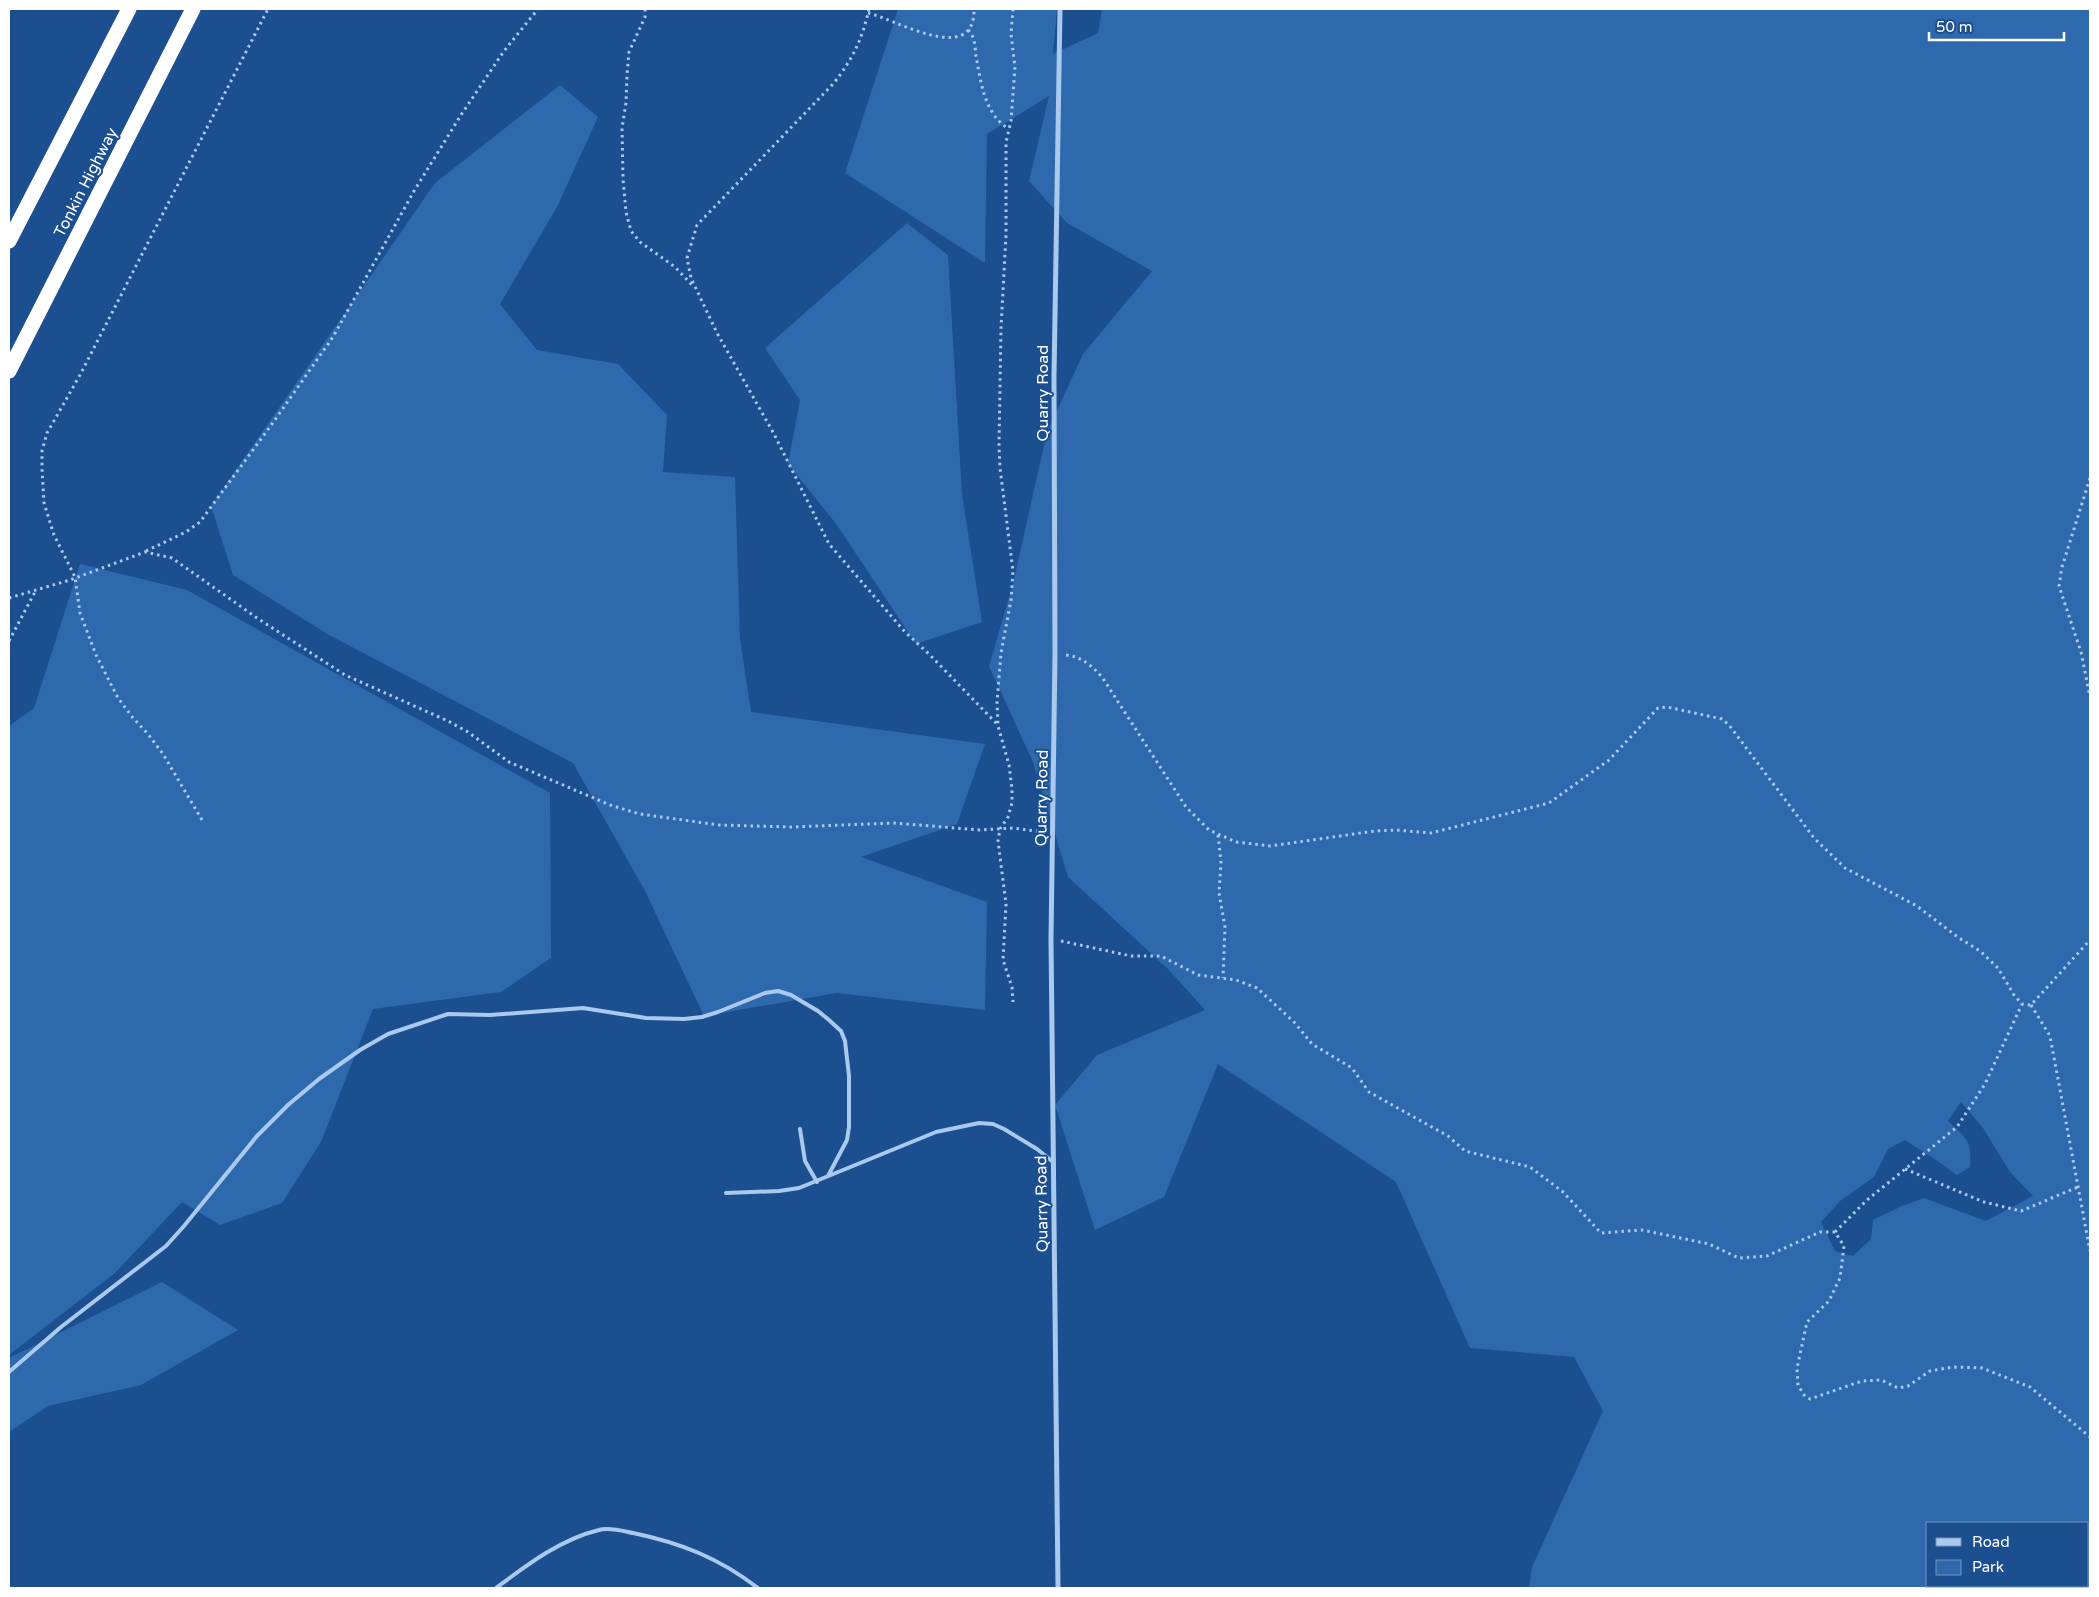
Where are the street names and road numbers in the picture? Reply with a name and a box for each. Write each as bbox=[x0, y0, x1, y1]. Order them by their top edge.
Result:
street label: Tonkin Highway bbox=[50, 124, 122, 241]
street label: Quarry Road bbox=[1033, 345, 1053, 441]
street label: Quarry Road bbox=[1031, 749, 1053, 847]
street label: Quarry Road bbox=[1031, 1155, 1053, 1253]

